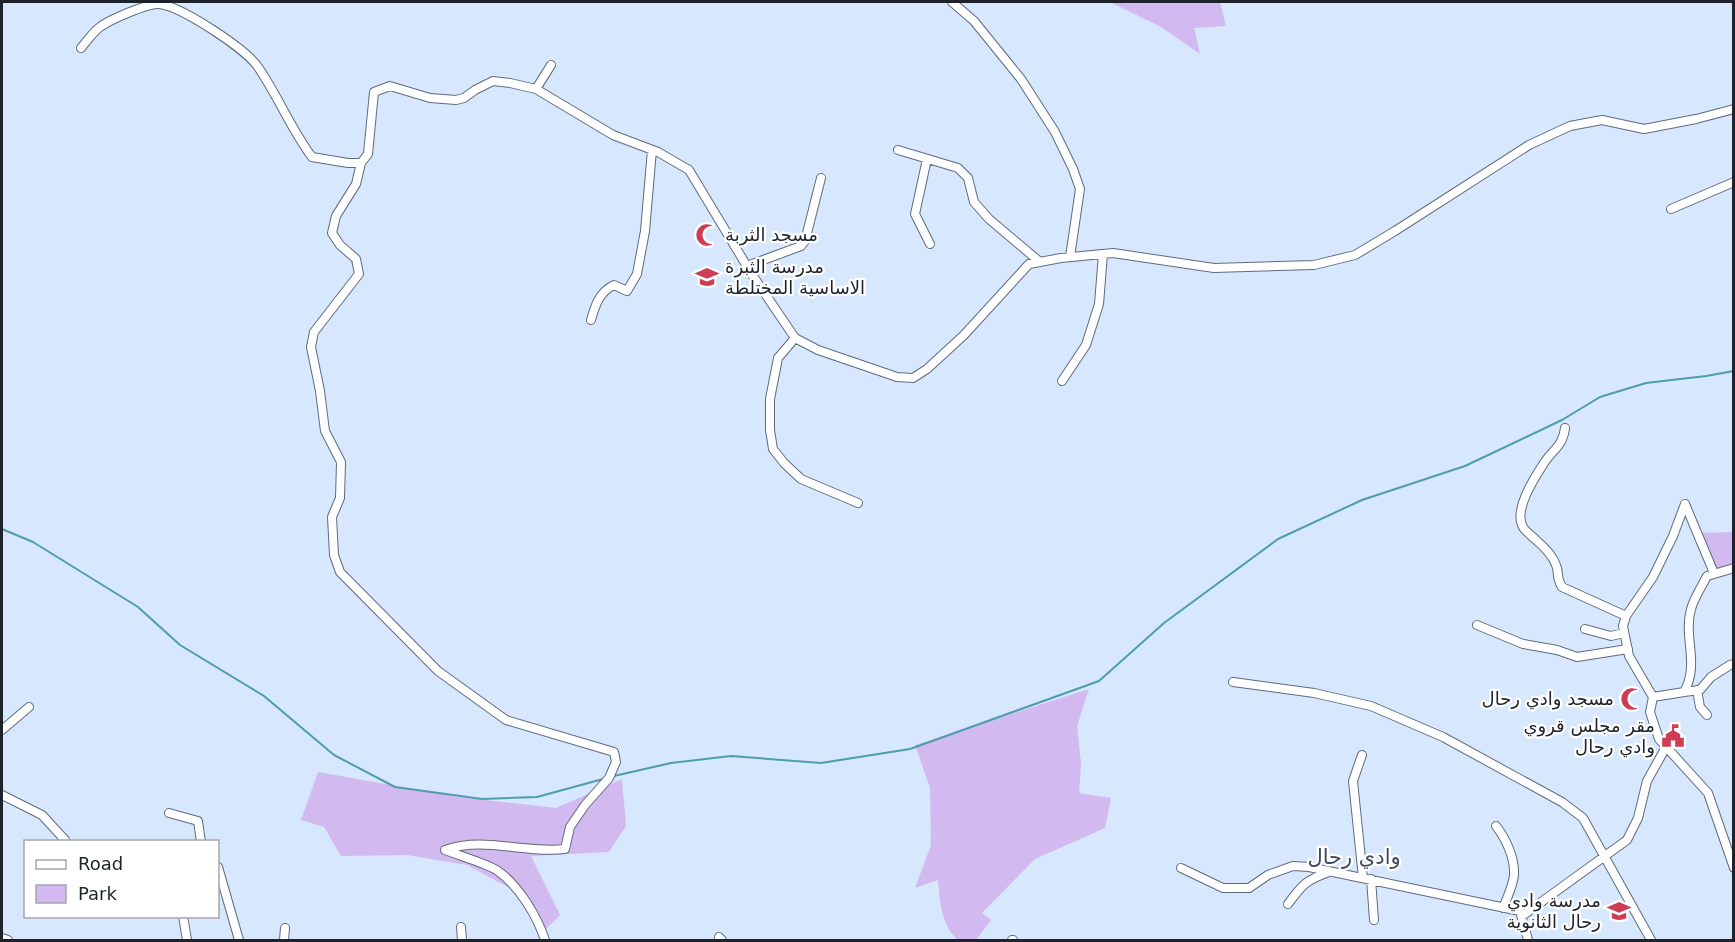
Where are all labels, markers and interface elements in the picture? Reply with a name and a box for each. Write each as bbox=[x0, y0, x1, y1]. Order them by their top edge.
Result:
mosque icon: مسجد الثربة bbox=[694, 222, 720, 248]
place label: مسجد الثربة bbox=[725, 224, 818, 246]
place label: مدرسة الثبرة الاساسية المختلطة bbox=[725, 256, 865, 298]
school or university icon: مدرسة الثبرة الاساسية المختلطة bbox=[694, 264, 720, 290]
mosque icon: مسجد وادي رحال bbox=[1619, 686, 1645, 712]
place label: مسجد وادي رحال bbox=[1482, 688, 1614, 710]
place label: مقر مجلس قروي وادي رحال bbox=[1523, 715, 1655, 758]
public building icon: مقر مجلس قروي وادي رحال bbox=[1660, 723, 1686, 749]
legend bbox=[24, 840, 219, 918]
district label: وادي رحال bbox=[1307, 845, 1401, 869]
text: Road bbox=[78, 853, 123, 874]
text: Park bbox=[78, 883, 117, 904]
place label: مدرسة وادي رحال الثانوية bbox=[1507, 890, 1601, 933]
school or university icon: مدرسة وادي رحال الثانوية bbox=[1606, 898, 1632, 924]

